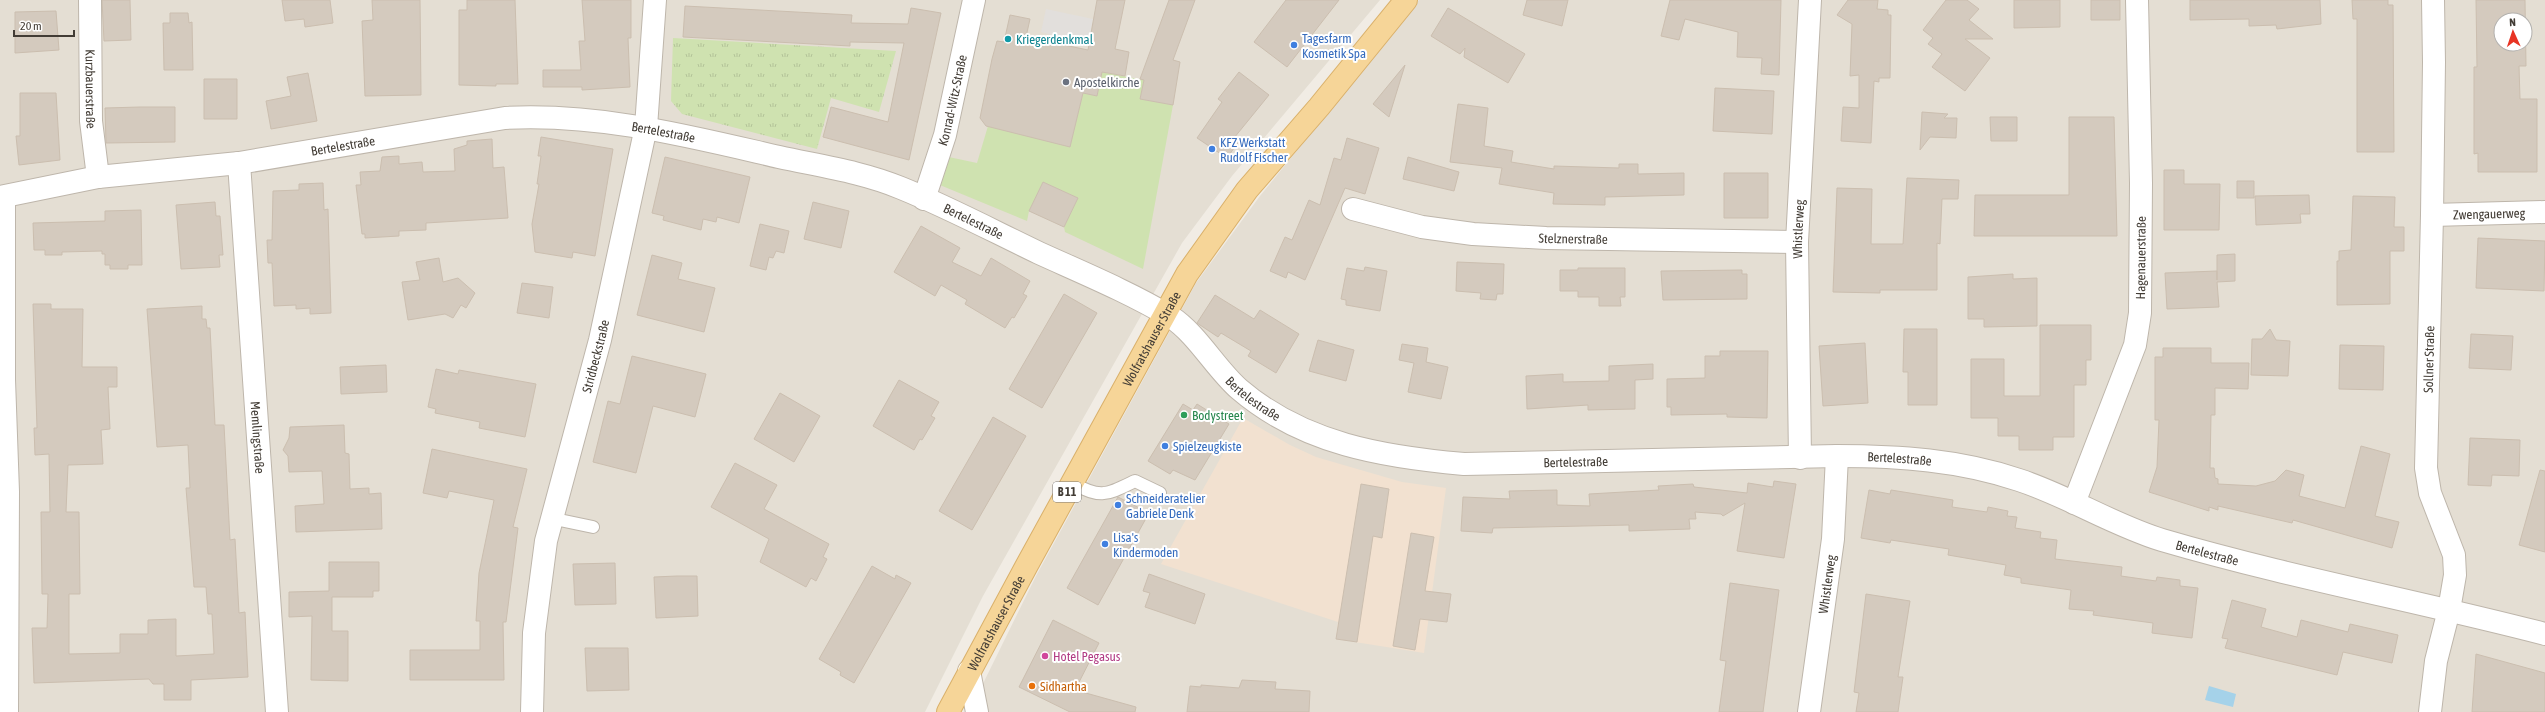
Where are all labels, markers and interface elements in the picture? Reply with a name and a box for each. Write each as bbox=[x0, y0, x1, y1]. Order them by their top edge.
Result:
scale bar bbox=[14, 12, 74, 38]
north arrow bbox=[2493, 12, 2533, 52]
text: N bbox=[2509, 16, 2516, 28]
text: 20 m bbox=[20, 19, 42, 33]
place label: Tagesfarm Kosmetik Spa bbox=[1302, 31, 1366, 61]
place label: Kriegerdenkmal bbox=[1016, 32, 1094, 47]
marker: Kriegerdenkmal bbox=[1003, 34, 1013, 44]
marker: Tagesfarm Kosmetik Spa bbox=[1289, 40, 1299, 50]
street label: Kurzbauerstraße bbox=[83, 49, 99, 130]
street label: Konrad-Witz-Straße bbox=[935, 53, 970, 147]
place label: Apostelkirche bbox=[1074, 75, 1139, 90]
marker: Apostelkirche bbox=[1061, 77, 1071, 87]
street label: Bertelestraße bbox=[631, 118, 697, 145]
street label: Bertelestraße bbox=[310, 133, 376, 158]
place label: KFZ Werkstatt Rudolf Fischer bbox=[1220, 135, 1288, 165]
marker: KFZ Werkstatt Rudolf Fischer bbox=[1207, 144, 1217, 154]
street label: Whistlerweg bbox=[1789, 199, 1807, 259]
street label: Bertelestraße bbox=[941, 200, 1006, 242]
street label: Zwengauerweg bbox=[2453, 205, 2526, 222]
street label: Hagenauerstraße bbox=[2133, 216, 2148, 299]
street label: Stelznerstraße bbox=[1538, 230, 1608, 246]
street label: Wolfratshauser Straße bbox=[1119, 289, 1183, 389]
street label: Stridbeckstraße bbox=[579, 318, 612, 394]
street label: Sollner Straße bbox=[2420, 325, 2437, 393]
street label: Bertelestraße bbox=[1223, 373, 1283, 424]
street label: Memlingstraße bbox=[248, 401, 268, 474]
place label: Bodystreet bbox=[1192, 408, 1244, 423]
marker: Bodystreet bbox=[1179, 410, 1189, 420]
place label: Spielzeugkiste bbox=[1173, 439, 1242, 454]
marker: Spielzeugkiste bbox=[1160, 441, 1170, 451]
street label: Bertelestraße bbox=[1867, 449, 1933, 468]
street label: Bertelestraße bbox=[1543, 453, 1608, 470]
road number: B 11 bbox=[1053, 482, 1081, 502]
place label: Schneideratelier Gabriele Denk bbox=[1126, 491, 1205, 521]
marker: Schneideratelier Gabriele Denk bbox=[1113, 500, 1123, 510]
place label: Lisa's Kindermoden bbox=[1113, 530, 1178, 560]
street label: Bertelestraße bbox=[2174, 537, 2240, 568]
marker: Lisa's Kindermoden bbox=[1100, 539, 1110, 549]
street label: Whistlerweg bbox=[1815, 553, 1838, 615]
street label: Wolfratshauser Straße bbox=[964, 573, 1028, 673]
place label: Hotel Pegasus bbox=[1053, 649, 1121, 664]
marker: Hotel Pegasus bbox=[1040, 651, 1050, 661]
place label: Sidhartha bbox=[1040, 679, 1087, 694]
marker: Sidhartha bbox=[1027, 681, 1037, 691]

